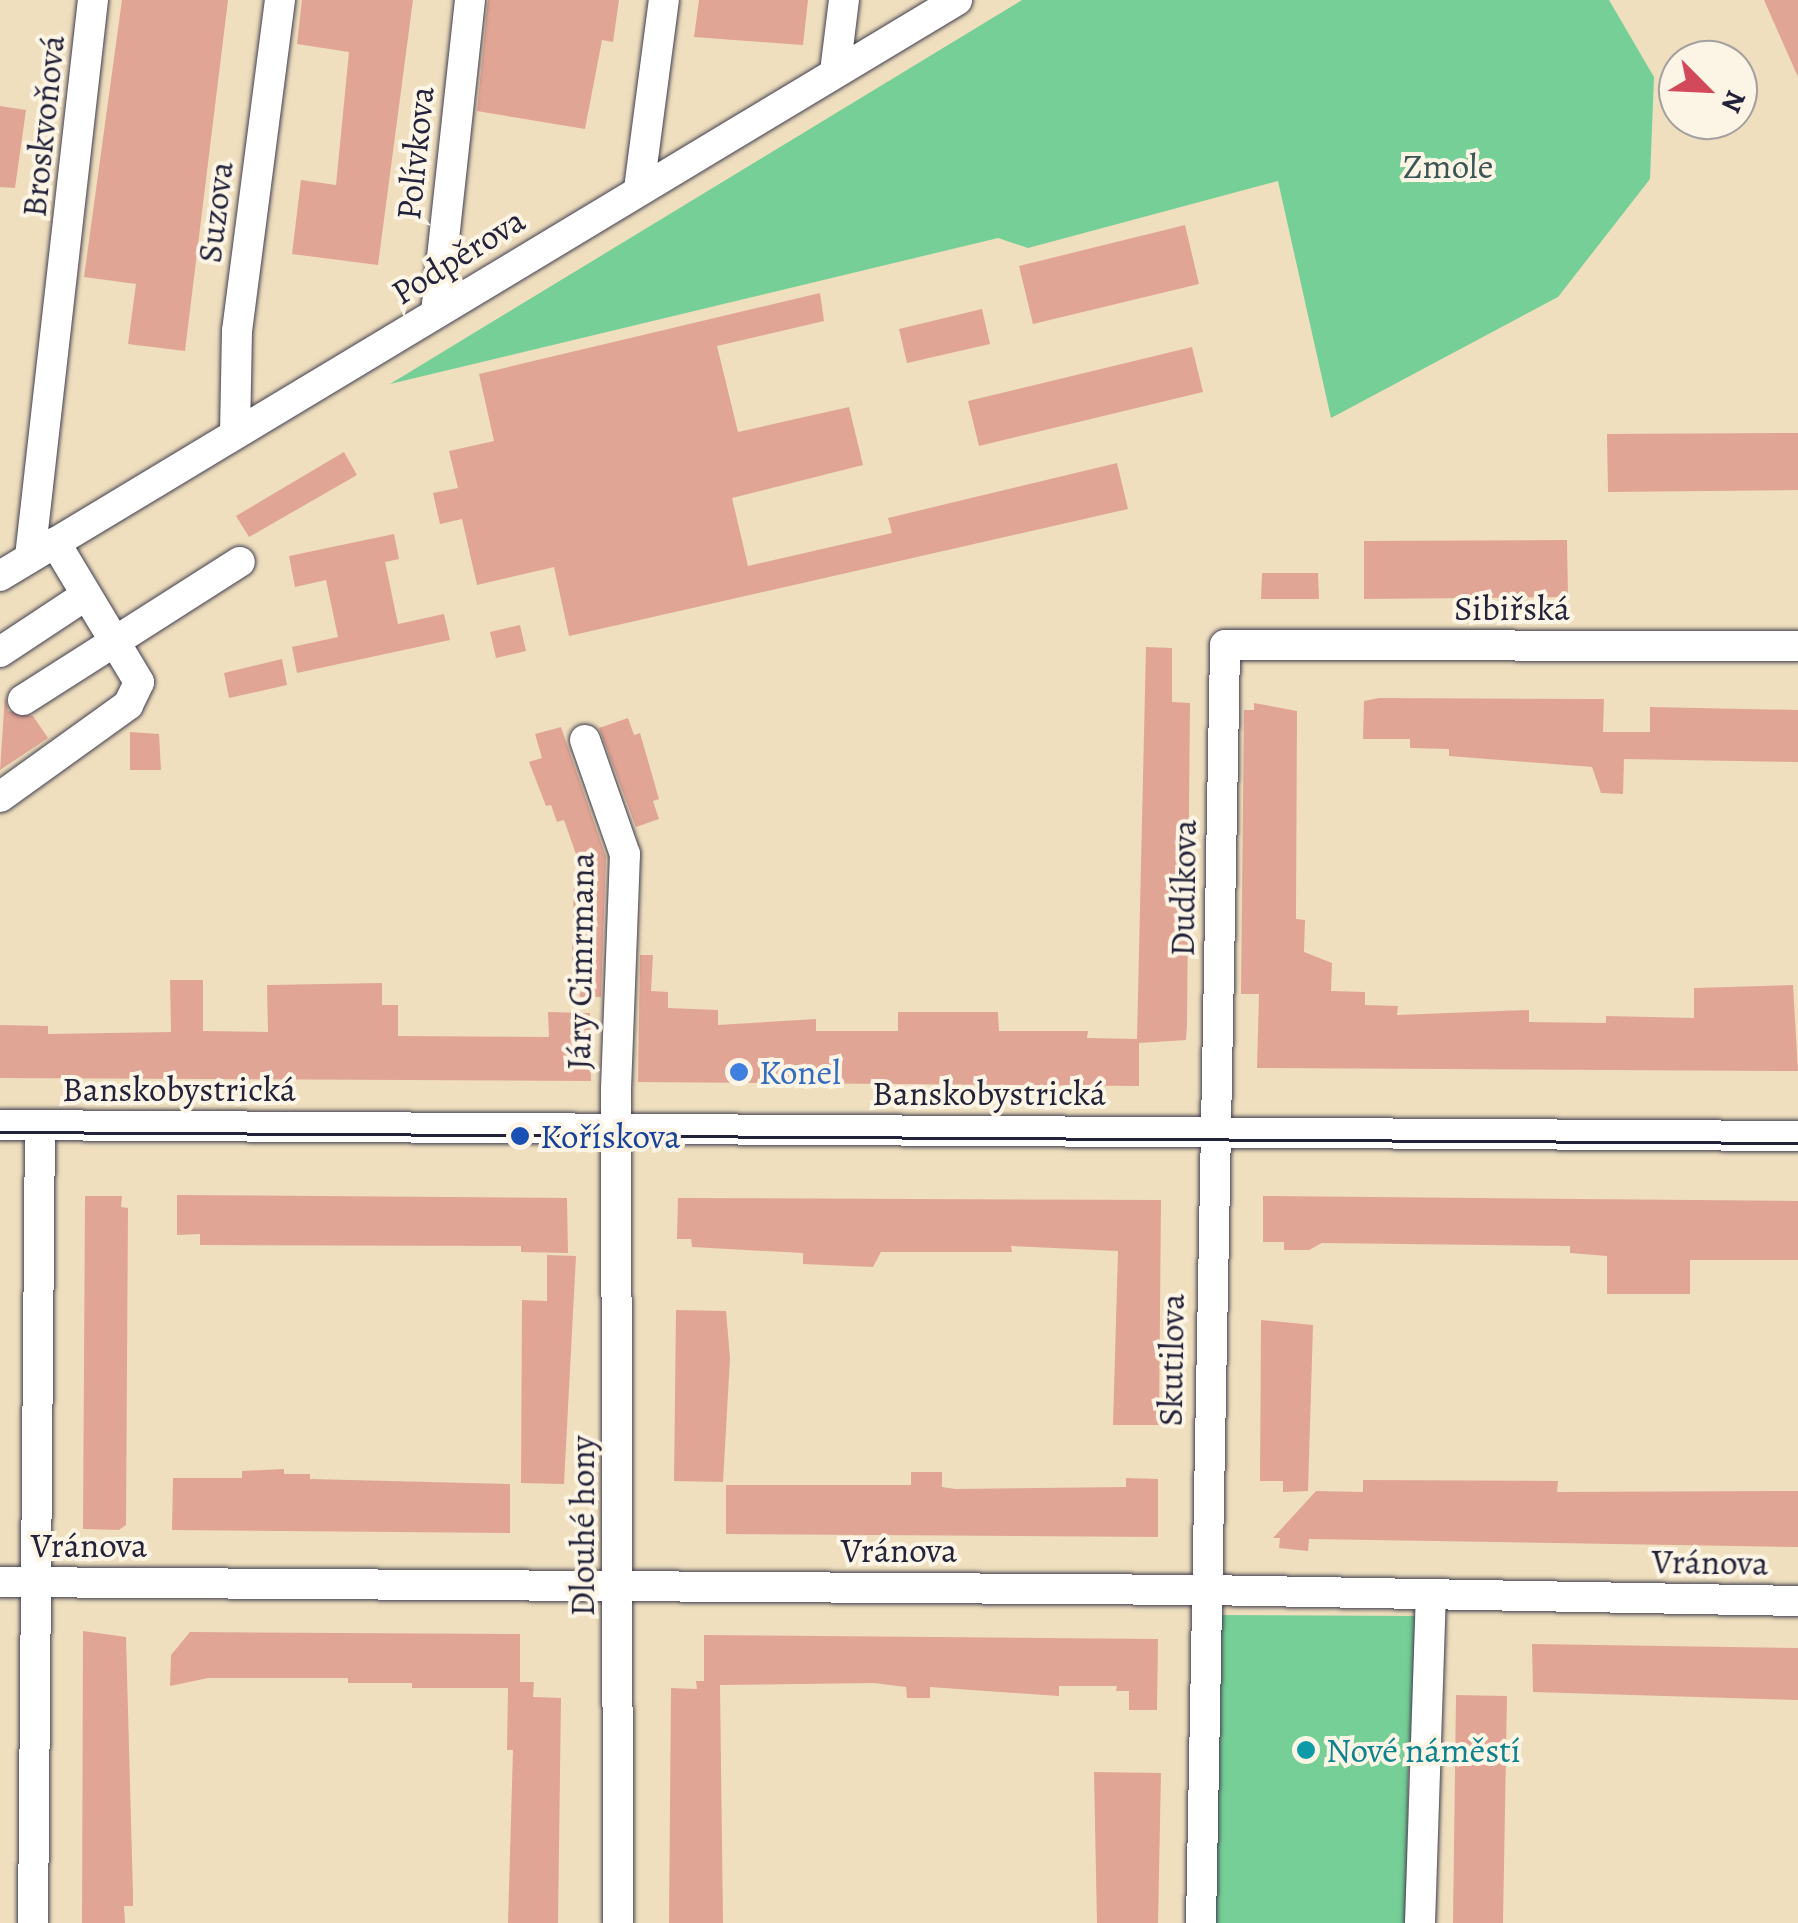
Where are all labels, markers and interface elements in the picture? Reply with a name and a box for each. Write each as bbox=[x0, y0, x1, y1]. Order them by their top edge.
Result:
street label: Broskvoňová bbox=[13, 33, 73, 219]
north arrow bbox=[1658, 40, 1758, 140]
street label: Polívkova bbox=[387, 84, 443, 222]
text: N bbox=[1712, 84, 1755, 118]
park label: Zmole bbox=[1403, 145, 1493, 187]
street label: Suzova bbox=[188, 159, 242, 265]
street label: Podpěrova bbox=[384, 199, 532, 313]
street label: Sibiřská bbox=[1454, 587, 1570, 629]
street label: Dudíkova bbox=[1161, 819, 1205, 957]
street label: Járy Cimrmana bbox=[557, 852, 603, 1070]
place label: Konel bbox=[759, 1051, 841, 1093]
marker: Konel bbox=[728, 1061, 750, 1083]
street label: Banskobystrická bbox=[62, 1068, 296, 1110]
street label: Banskobystrická bbox=[872, 1072, 1106, 1114]
place label: Kořískova bbox=[540, 1115, 681, 1157]
marker: Kořískova bbox=[509, 1125, 531, 1147]
street label: Skutilova bbox=[1149, 1293, 1193, 1427]
street label: Dlouhé hony bbox=[561, 1435, 603, 1617]
street label: Vránova bbox=[31, 1524, 147, 1566]
street label: Vránova bbox=[841, 1529, 957, 1571]
street label: Vránova bbox=[1651, 1540, 1769, 1584]
place label: Nové náměstí bbox=[1326, 1729, 1521, 1771]
marker: Nové náměstí bbox=[1295, 1739, 1317, 1761]

